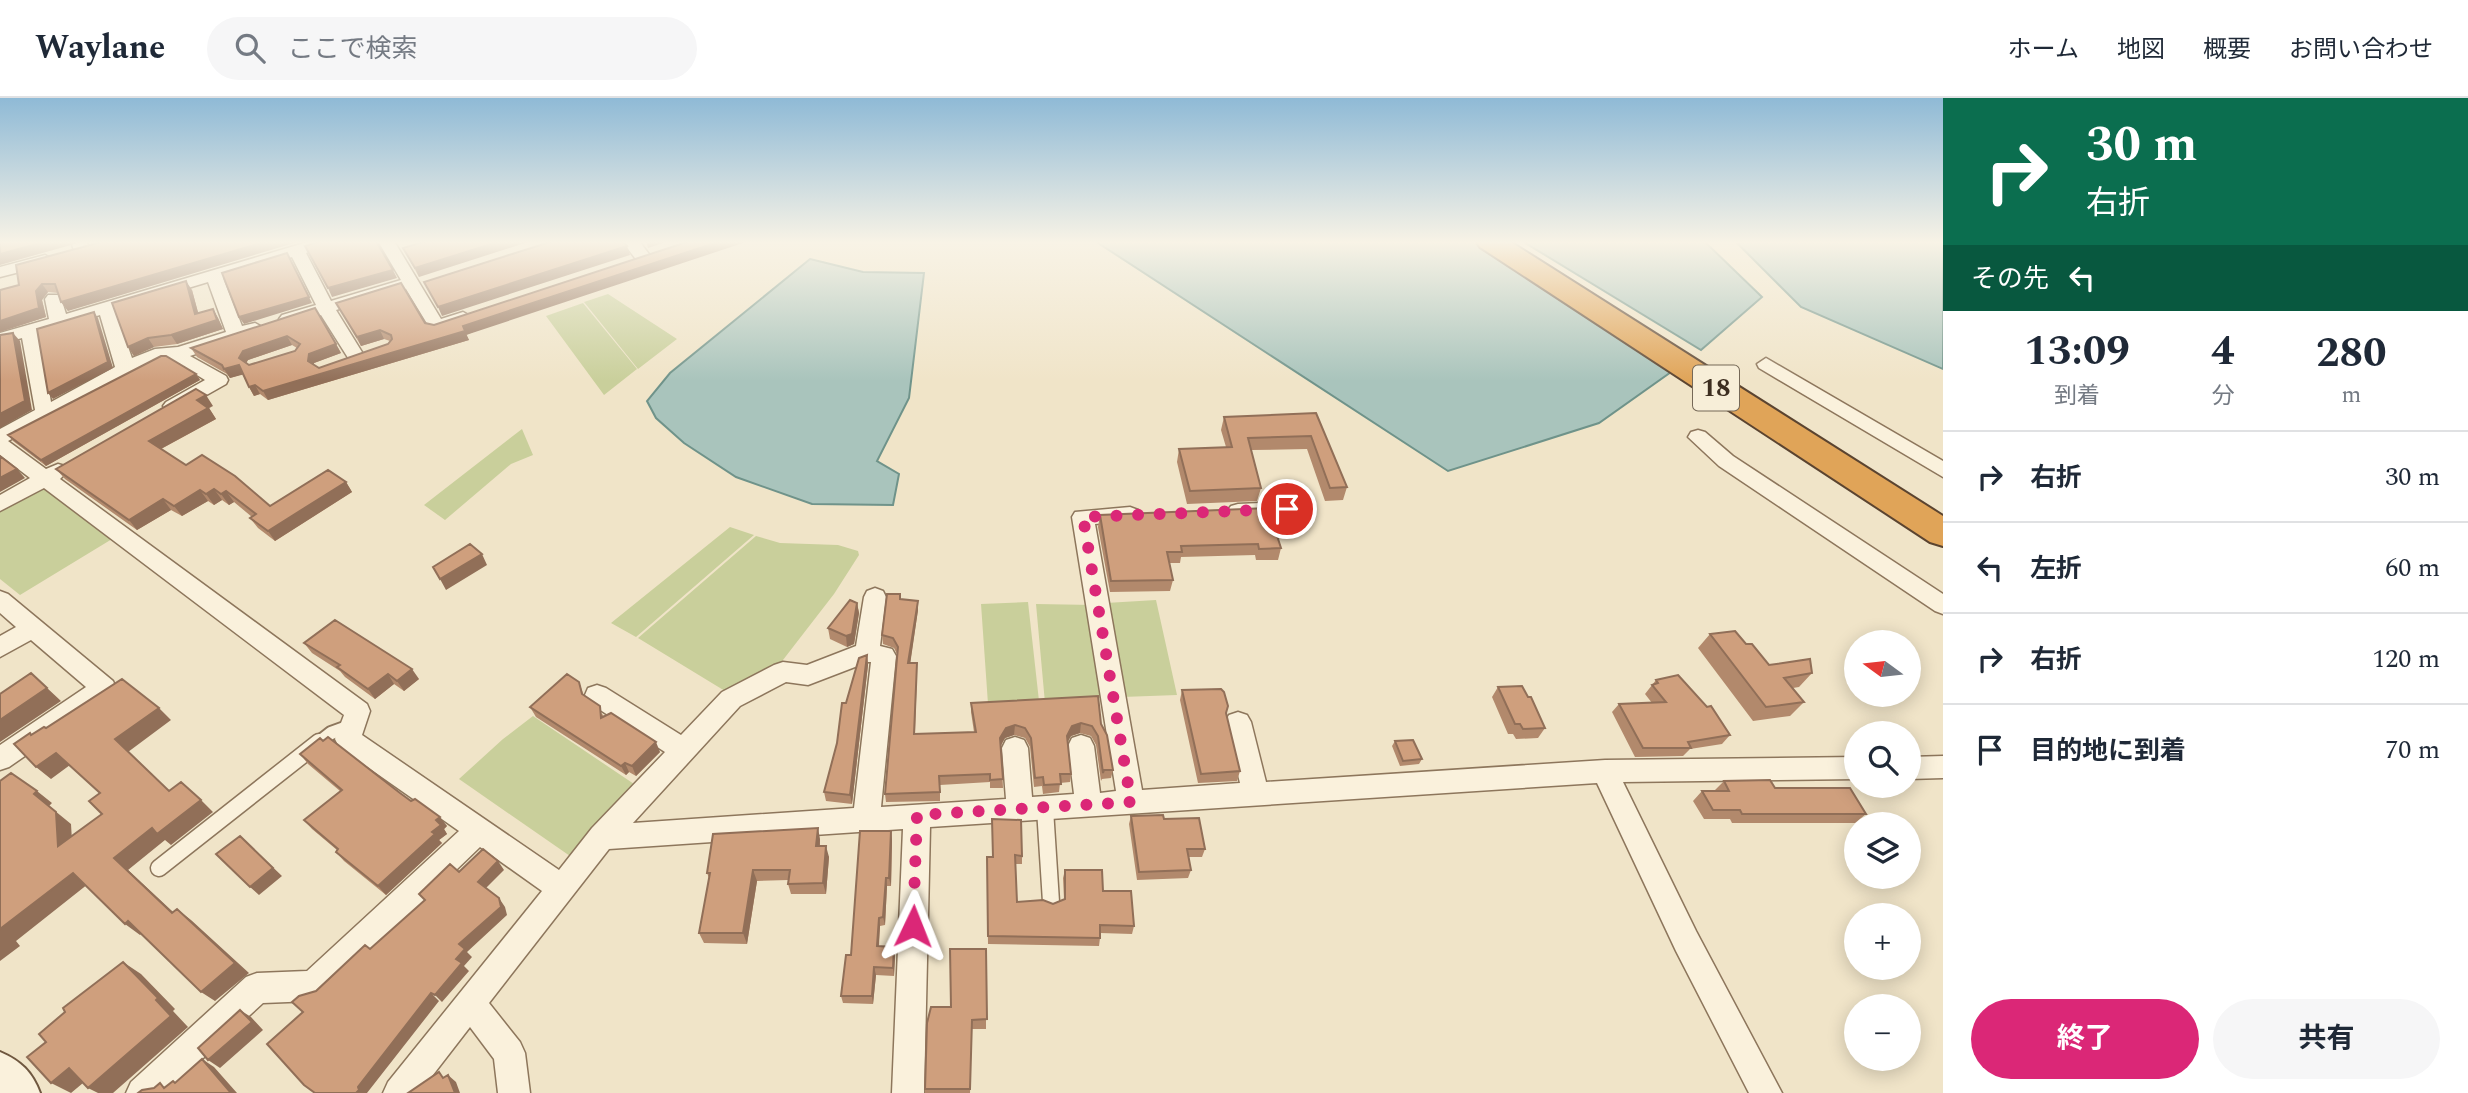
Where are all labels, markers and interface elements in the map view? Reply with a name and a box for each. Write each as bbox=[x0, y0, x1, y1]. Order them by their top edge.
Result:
search box bbox=[207, 17, 697, 80]
text: Waylane bbox=[35, 23, 165, 73]
icon: search bbox=[231, 29, 269, 67]
text: ここで検索 bbox=[287, 29, 418, 69]
text: ホーム bbox=[2008, 32, 2079, 68]
text: 地図 bbox=[2117, 32, 2165, 68]
text: 概要 bbox=[2203, 32, 2251, 68]
text: お問い合わせ bbox=[2289, 32, 2433, 68]
text: 30 m bbox=[2086, 108, 2197, 183]
icon: right bbox=[1971, 126, 2062, 217]
text: 右折 bbox=[2086, 179, 2150, 228]
text: その先 bbox=[1971, 259, 2049, 299]
icon: left bbox=[2063, 259, 2101, 297]
text: 13:09 bbox=[2024, 320, 2130, 383]
text: 4 bbox=[2211, 320, 2235, 383]
text: 280 bbox=[2316, 322, 2387, 385]
road number: 18 bbox=[1693, 366, 1739, 410]
text: m bbox=[2341, 378, 2361, 413]
text: 到着 bbox=[2054, 379, 2100, 414]
text: 分 bbox=[2211, 379, 2234, 414]
text: 30 m bbox=[2385, 457, 2440, 497]
icon: right bbox=[1971, 458, 2009, 496]
text: 右折 bbox=[2030, 458, 2082, 498]
pin bbox=[1257, 479, 1317, 539]
icon: arrive bbox=[1268, 490, 1306, 528]
text: 60 m bbox=[2385, 548, 2440, 588]
icon: left bbox=[1971, 549, 2009, 587]
text: 左折 bbox=[2030, 549, 2082, 589]
north arrow bbox=[1844, 630, 1922, 707]
map controls bbox=[1844, 630, 1921, 1071]
text: 120 m bbox=[2372, 639, 2440, 679]
icon: right bbox=[1971, 640, 2009, 678]
text: 右折 bbox=[2030, 640, 2082, 680]
button: search bbox=[1844, 721, 1921, 798]
text: 70 m bbox=[2385, 730, 2440, 770]
icon: arrive bbox=[1971, 731, 2009, 769]
text: 目的地に到着 bbox=[2030, 731, 2186, 771]
button: layers bbox=[1844, 812, 1921, 889]
position arrow bbox=[876, 889, 950, 963]
button: + bbox=[1844, 903, 1921, 980]
button: − bbox=[1844, 994, 1921, 1071]
button: 終了 bbox=[1971, 999, 2199, 1079]
button: 共有 bbox=[2213, 999, 2440, 1079]

